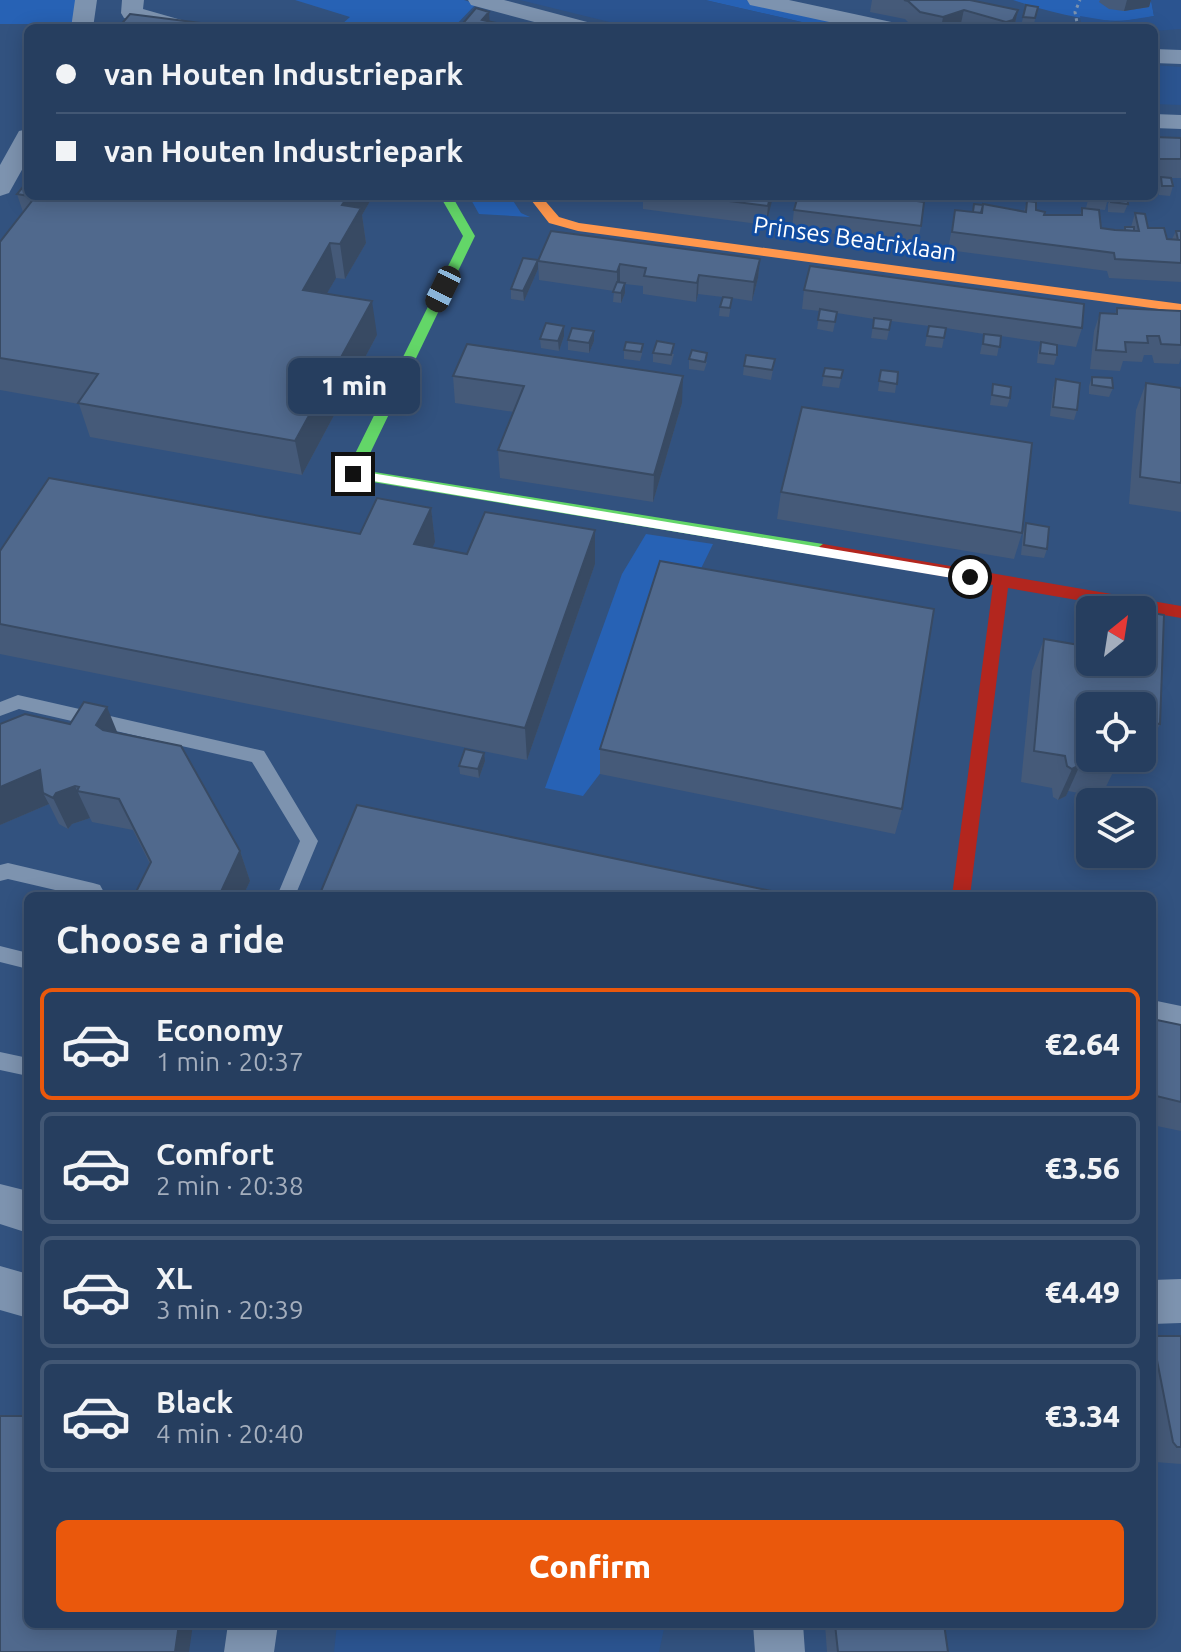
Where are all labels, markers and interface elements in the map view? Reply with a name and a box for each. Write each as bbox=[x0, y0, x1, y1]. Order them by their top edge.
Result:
text: van Houten Industriepark bbox=[104, 57, 463, 91]
text: van Houten Industriepark bbox=[104, 134, 463, 168]
street label: Prinses Beatrixlaan bbox=[752, 211, 958, 266]
car bbox=[422, 262, 464, 316]
callout: 1 min bbox=[287, 358, 419, 414]
text: 1 min bbox=[321, 371, 387, 400]
route end bbox=[335, 456, 371, 492]
route start bbox=[952, 559, 988, 595]
north arrow bbox=[1076, 596, 1156, 676]
map controls bbox=[1076, 596, 1156, 868]
button: locate bbox=[1076, 692, 1156, 772]
button: layers bbox=[1076, 788, 1156, 868]
text: Choose a ride bbox=[56, 919, 285, 960]
icon: car bbox=[60, 1008, 132, 1080]
text: Economy bbox=[156, 1013, 283, 1047]
text: €2.64 bbox=[1045, 1027, 1120, 1061]
text: 1 min · 20:37 bbox=[156, 1047, 304, 1076]
icon: car bbox=[60, 1132, 132, 1204]
text: Comfort bbox=[156, 1137, 274, 1171]
text: €3.56 bbox=[1045, 1151, 1120, 1185]
text: 2 min · 20:38 bbox=[156, 1171, 304, 1200]
icon: car bbox=[60, 1256, 132, 1328]
text: XL bbox=[156, 1261, 192, 1295]
text: €4.49 bbox=[1045, 1275, 1120, 1309]
text: 3 min · 20:39 bbox=[156, 1295, 304, 1324]
icon: car bbox=[60, 1380, 132, 1452]
text: Black bbox=[156, 1385, 233, 1419]
text: €3.34 bbox=[1045, 1399, 1120, 1433]
text: 4 min · 20:40 bbox=[156, 1419, 304, 1448]
button: Confirm bbox=[56, 1520, 1124, 1612]

